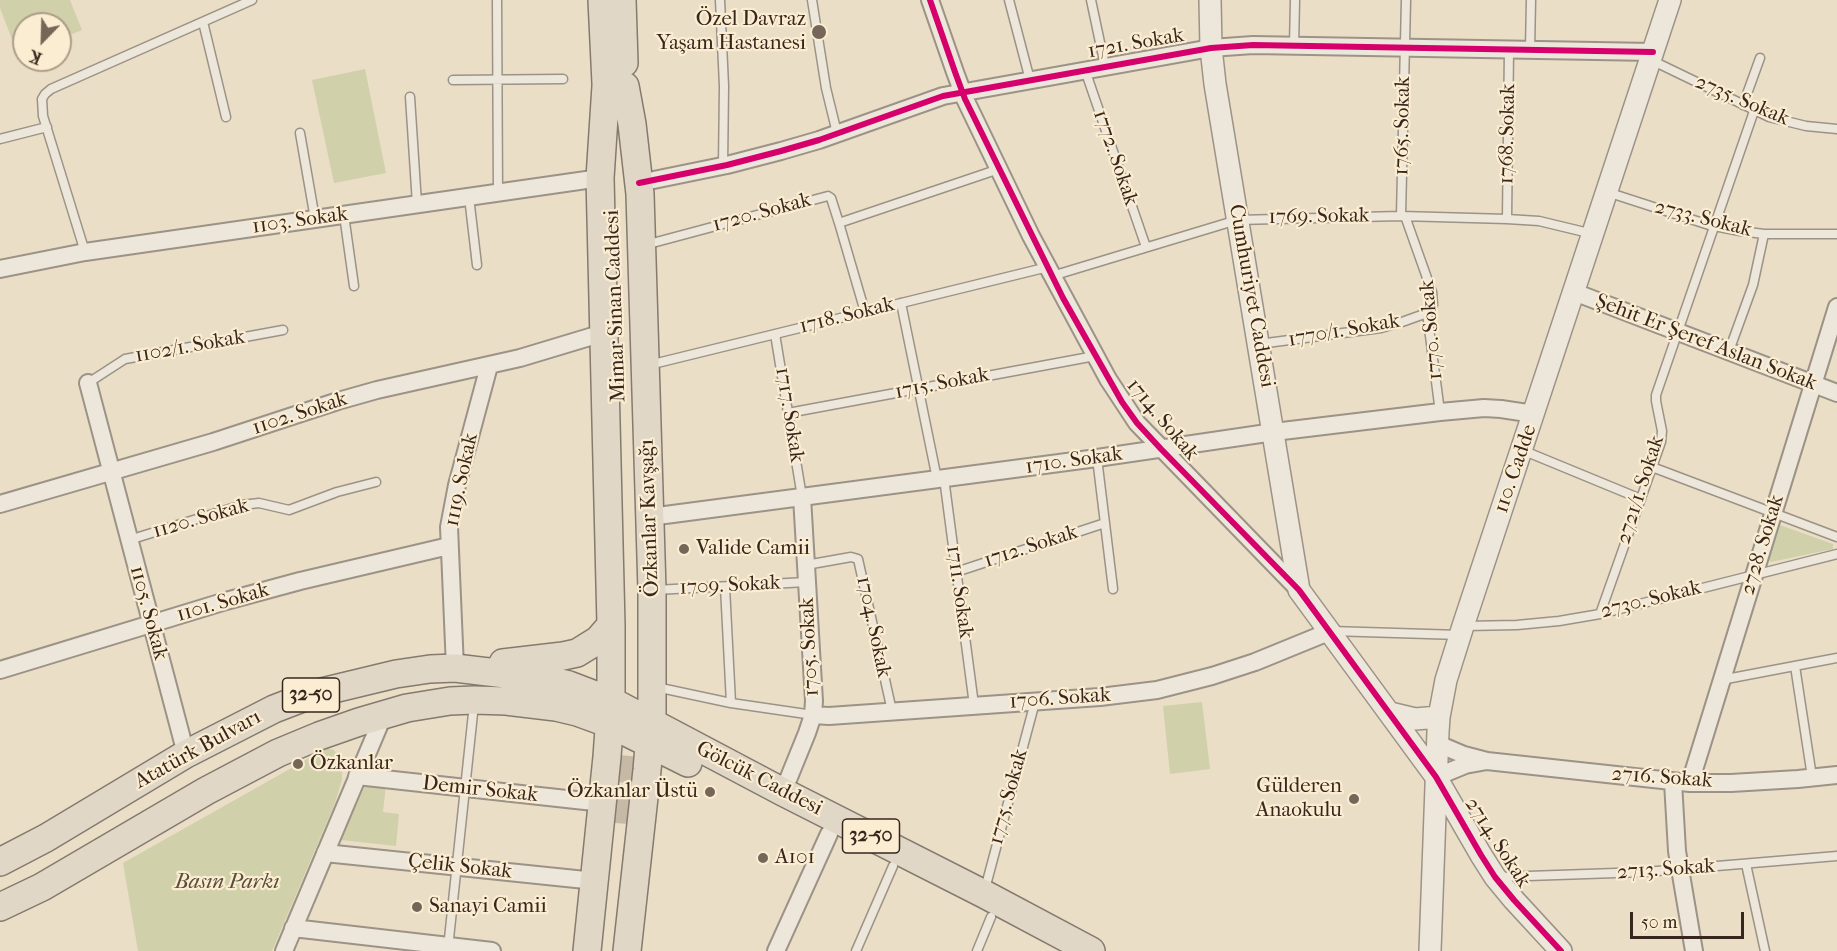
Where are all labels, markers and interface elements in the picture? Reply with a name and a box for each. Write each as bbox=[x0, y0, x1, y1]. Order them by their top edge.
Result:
place label: Özel Davraz Yaşam Hastanesi bbox=[657, 7, 806, 57]
north arrow bbox=[12, 12, 72, 72]
marker: Özel Davraz Yaşam Hastanesi bbox=[810, 23, 828, 41]
street label: 1721. Sokak bbox=[1086, 23, 1186, 65]
text: K bbox=[26, 46, 45, 68]
street label: 2735. Sokak bbox=[1691, 70, 1793, 132]
street label: 1765. Sokak bbox=[1390, 76, 1416, 176]
street label: 1768. Sokak bbox=[1495, 83, 1521, 185]
street label: 1772. Sokak bbox=[1087, 107, 1143, 209]
street label: 1720. Sokak bbox=[710, 188, 814, 238]
street label: 2733. Sokak bbox=[1652, 195, 1754, 243]
street label: 1103. Sokak bbox=[251, 202, 349, 240]
street label: Cumhuriyet Caddesi bbox=[1222, 202, 1280, 390]
street label: 1769. Sokak bbox=[1268, 204, 1370, 230]
street label: Mimar Sinan Caddesi bbox=[600, 209, 632, 403]
street label: 1770. Sokak bbox=[1415, 279, 1449, 381]
street label: Şehit Er Şeref Aslan Sokak bbox=[1592, 289, 1820, 397]
street label: 1718. Sokak bbox=[797, 292, 897, 340]
street label: 1770/1. Sokak bbox=[1286, 309, 1402, 353]
street label: 1102/1. Sokak bbox=[133, 325, 247, 369]
street label: 1715. Sokak bbox=[893, 363, 991, 405]
street label: 1717. Sokak bbox=[769, 366, 809, 464]
street label: 1714. Sokak bbox=[1120, 374, 1204, 466]
street label: 1102. Sokak bbox=[249, 387, 351, 441]
street label: 110. Cadde bbox=[1489, 421, 1543, 517]
street label: 1119. Sokak bbox=[440, 431, 484, 529]
street label: 2721/1. Sokak bbox=[1612, 432, 1670, 548]
street label: Özkanlar Kavşağı bbox=[635, 439, 665, 597]
street label: 1710. Sokak bbox=[1024, 442, 1124, 480]
street label: 2728. Sokak bbox=[1736, 492, 1790, 598]
street label: 1120. Sokak bbox=[150, 493, 252, 545]
street label: 1712. Sokak bbox=[981, 520, 1081, 574]
place label: Valide Camii bbox=[696, 536, 810, 562]
marker: Valide Camii bbox=[677, 542, 691, 556]
street label: 1711. Sokak bbox=[940, 544, 978, 640]
street label: 1105. Sokak bbox=[123, 563, 173, 663]
street label: 1709. Sokak bbox=[679, 571, 781, 601]
street label: 1704. Sokak bbox=[850, 574, 896, 680]
street label: 2730. Sokak bbox=[1598, 575, 1704, 625]
street label: 1101. Sokak bbox=[174, 578, 272, 628]
street label: 1705. Sokak bbox=[795, 597, 825, 697]
road number: 32-50 bbox=[282, 678, 340, 712]
street label: 1706. Sokak bbox=[1008, 683, 1112, 715]
street label: Atatürk Bulvarı bbox=[131, 705, 265, 795]
street label: Gölcük Caddesi bbox=[692, 736, 826, 822]
street label: 1775. Sokak bbox=[984, 746, 1034, 848]
place label: Özkanlar bbox=[310, 751, 393, 777]
marker: Özkanlar bbox=[291, 757, 305, 771]
street label: 2716. Sokak bbox=[1611, 762, 1713, 794]
street label: Demir Sokak bbox=[421, 771, 539, 809]
place label: Gülderen Anaokulu bbox=[1256, 774, 1342, 824]
place label: Özkanlar Üstü bbox=[567, 779, 698, 805]
marker: Özkanlar Üstü bbox=[703, 785, 717, 799]
marker: Gülderen Anaokulu bbox=[1347, 792, 1361, 806]
street label: 2714. Sokak bbox=[1459, 793, 1535, 893]
road number: 32-50 bbox=[842, 819, 900, 853]
place label: A101 bbox=[775, 845, 815, 871]
street label: Çelik Sokak bbox=[407, 849, 513, 885]
marker: A101 bbox=[756, 851, 770, 865]
street label: 2713. Sokak bbox=[1616, 854, 1716, 886]
park label: Basın Parkı bbox=[175, 870, 279, 896]
place label: Sanayi Camii bbox=[429, 894, 547, 920]
marker: Sanayi Camii bbox=[410, 900, 424, 914]
scale bar bbox=[1633, 900, 1747, 938]
text: 50 m bbox=[1641, 912, 1677, 933]

